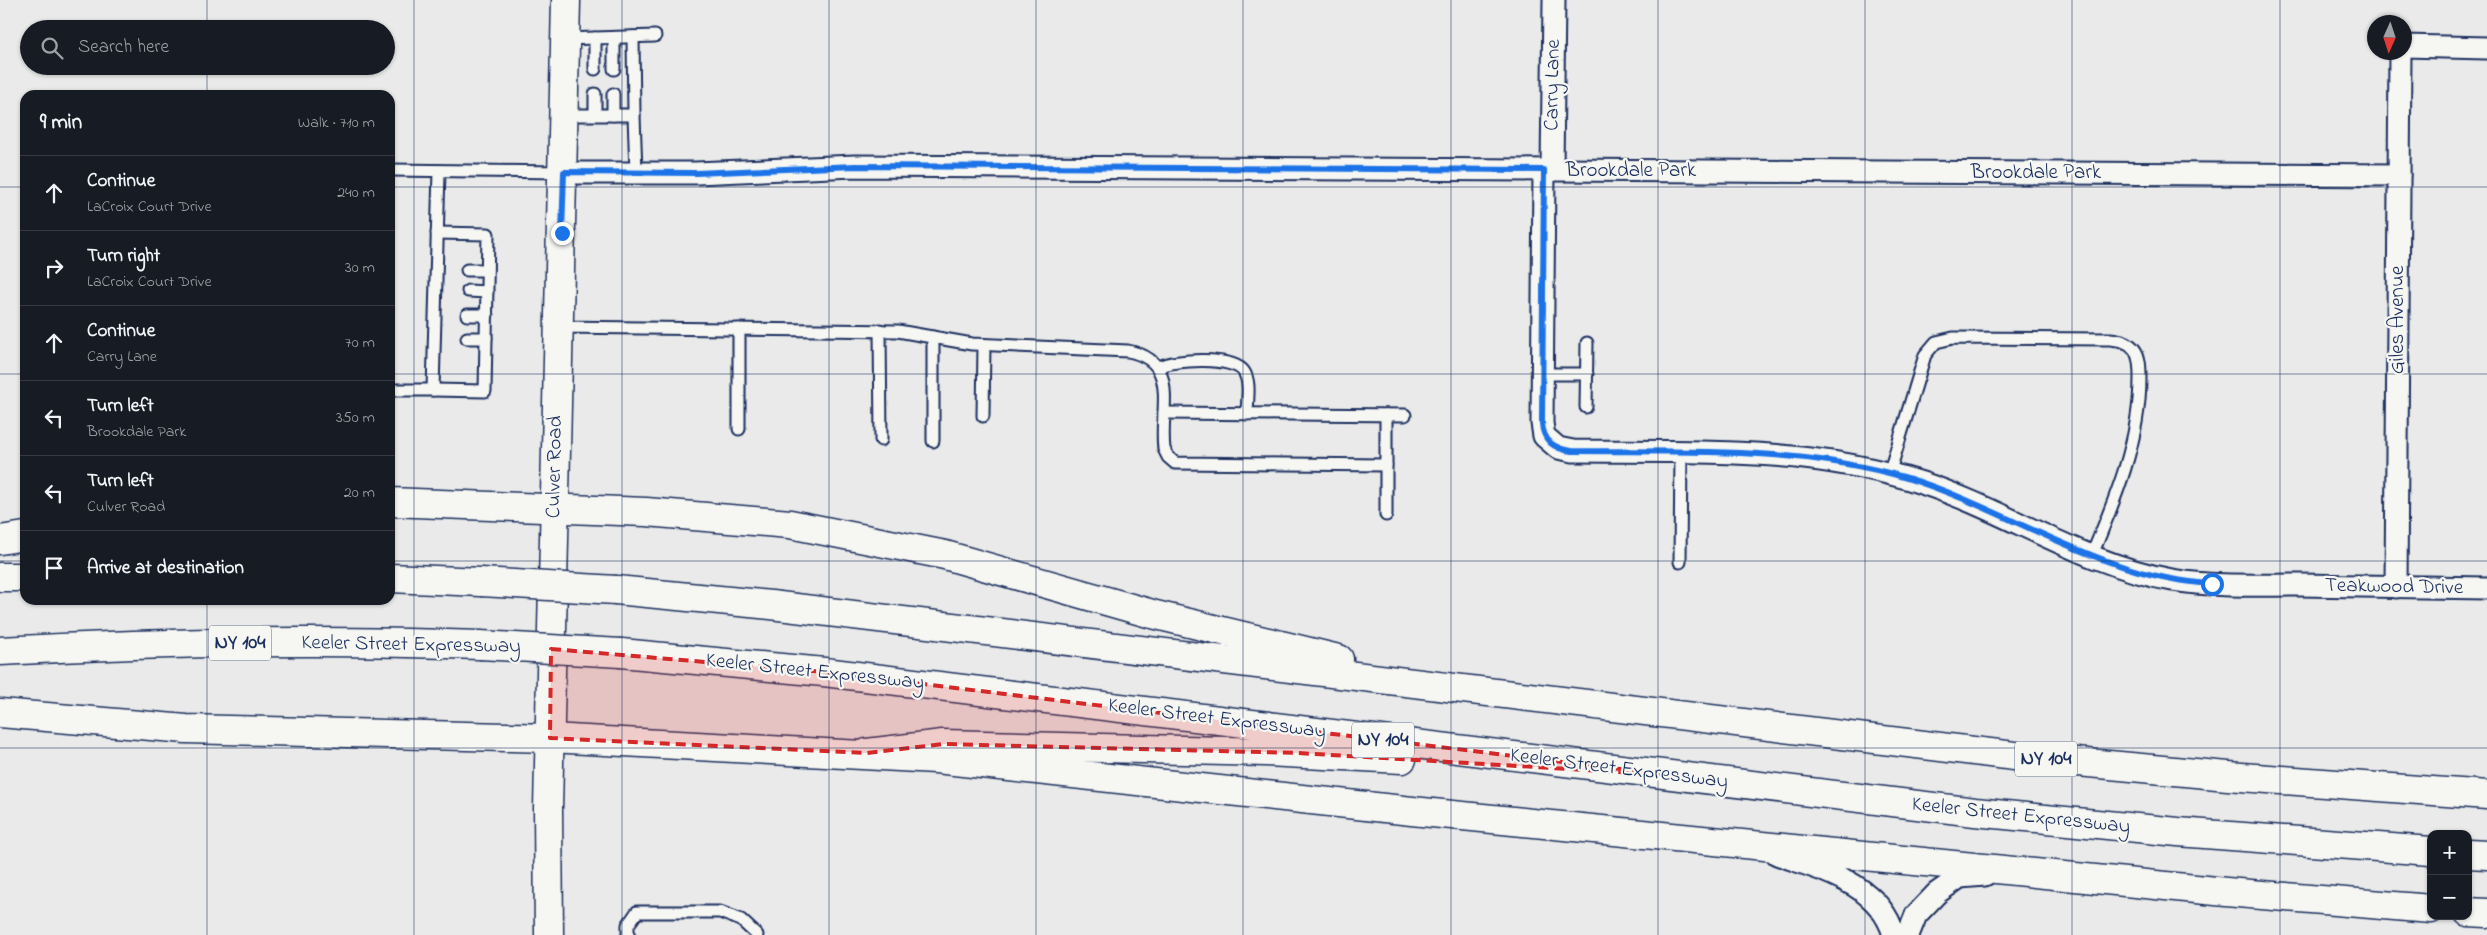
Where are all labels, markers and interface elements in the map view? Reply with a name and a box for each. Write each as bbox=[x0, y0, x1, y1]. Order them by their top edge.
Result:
north arrow bbox=[2367, 15, 2412, 60]
search box bbox=[20, 20, 395, 75]
icon: search bbox=[38, 34, 66, 62]
text: Search here bbox=[78, 34, 169, 61]
street label: Carry Lane bbox=[1537, 38, 1571, 131]
text: 9 min bbox=[40, 108, 82, 138]
text: Walk · 710 m bbox=[298, 111, 375, 135]
street label: Brookdale Park bbox=[1565, 156, 1697, 186]
street label: Brookdale Park bbox=[1970, 158, 2102, 188]
text: Continue bbox=[87, 168, 155, 195]
icon: ahead bbox=[40, 179, 68, 207]
text: 240 m bbox=[337, 181, 375, 205]
text: LaCroix Court Drive bbox=[87, 195, 212, 219]
route end bbox=[551, 222, 574, 245]
text: Turn right bbox=[87, 243, 160, 270]
icon: right bbox=[40, 254, 68, 282]
text: 30 m bbox=[345, 256, 375, 280]
street label: Giles Avenue bbox=[2383, 265, 2413, 374]
text: LaCroix Court Drive bbox=[87, 270, 212, 294]
text: Continue bbox=[87, 318, 155, 345]
icon: ahead bbox=[40, 329, 68, 357]
text: 70 m bbox=[345, 331, 375, 355]
text: Carry Lane bbox=[87, 345, 157, 369]
text: Turn left bbox=[87, 393, 154, 420]
icon: left bbox=[40, 404, 68, 432]
text: 350 m bbox=[336, 406, 375, 430]
street label: Culver Road bbox=[539, 415, 571, 519]
text: Brookdale Park bbox=[87, 420, 186, 444]
text: Turn left bbox=[87, 468, 154, 495]
icon: left bbox=[40, 479, 68, 507]
text: 20 m bbox=[344, 481, 375, 505]
text: Culver Road bbox=[87, 495, 165, 519]
icon: arrive bbox=[40, 554, 68, 582]
text: Arrive at destination bbox=[87, 555, 244, 582]
street label: Teakwood Drive bbox=[2325, 571, 2464, 603]
route start bbox=[2201, 573, 2224, 596]
road number: NY 104 bbox=[209, 626, 271, 660]
street label: Keeler Street Expressway bbox=[301, 628, 521, 664]
street label: Keeler Street Expressway bbox=[704, 646, 926, 700]
street label: Keeler Street Expressway bbox=[1106, 691, 1328, 749]
road number: NY 104 bbox=[1352, 722, 1414, 758]
street label: Keeler Street Expressway bbox=[1508, 741, 1730, 799]
road number: NY 104 bbox=[2015, 742, 2077, 776]
street label: Keeler Street Expressway bbox=[1910, 790, 2132, 844]
map controls bbox=[2427, 830, 2472, 920]
button: + bbox=[2427, 830, 2472, 875]
button: − bbox=[2427, 875, 2472, 920]

